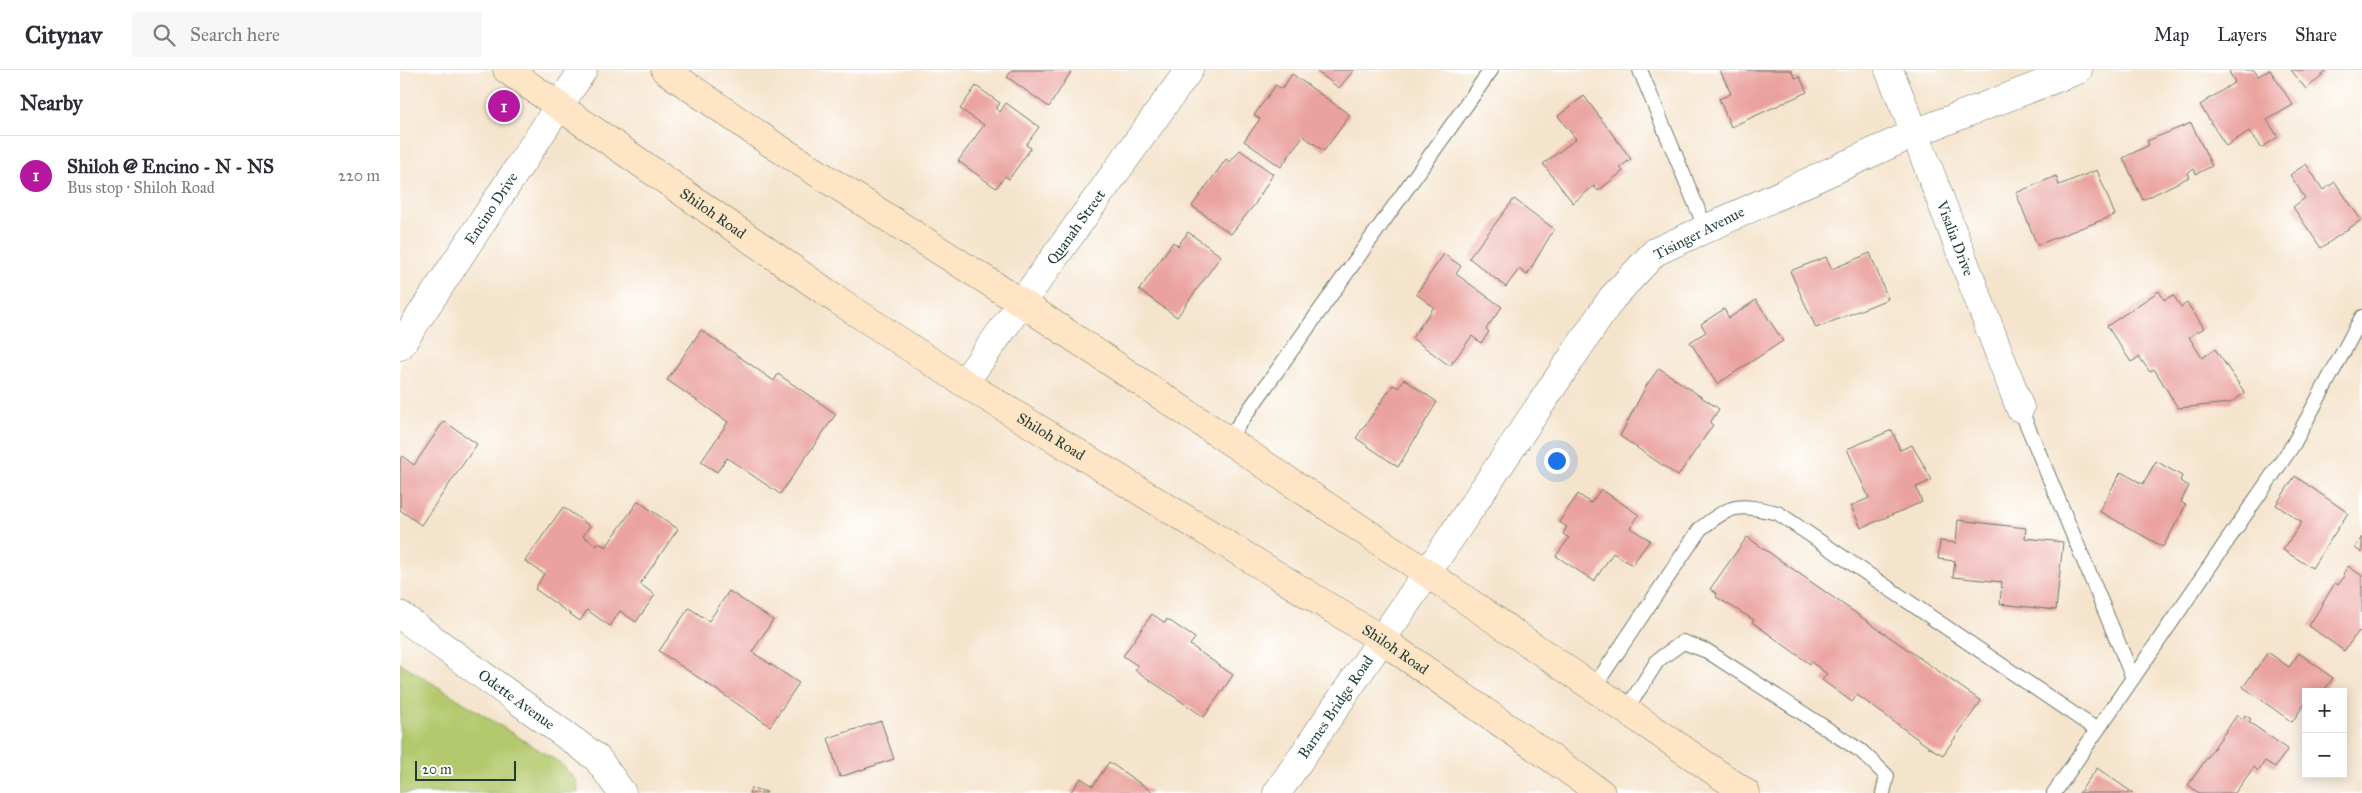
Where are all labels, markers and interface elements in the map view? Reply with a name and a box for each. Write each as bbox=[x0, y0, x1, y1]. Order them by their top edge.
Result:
search box bbox=[132, 12, 482, 57]
text: Citynav bbox=[25, 20, 102, 50]
icon: search bbox=[150, 21, 178, 49]
text: Search here bbox=[190, 23, 280, 46]
text: Map bbox=[2154, 24, 2189, 46]
text: Layers bbox=[2217, 24, 2267, 46]
text: Share bbox=[2295, 24, 2337, 46]
pin: 1 bbox=[488, 87, 520, 125]
text: Nearby bbox=[20, 90, 83, 116]
text: Shiloh @ Encino - N - NS bbox=[67, 155, 274, 178]
text: 1 bbox=[33, 166, 39, 185]
text: 220 m bbox=[338, 166, 380, 185]
street label: Encino Drive bbox=[461, 169, 522, 248]
text: Bus stop · Shiloh Road bbox=[67, 178, 215, 197]
street label: Shiloh Road bbox=[677, 184, 750, 243]
street label: Quanah Street bbox=[1043, 185, 1110, 268]
street label: Visalia Drive bbox=[1932, 197, 1978, 278]
street label: Tisinger Avenue bbox=[1651, 202, 1747, 264]
street label: Shiloh Road bbox=[1014, 409, 1089, 464]
your location bbox=[1544, 448, 1570, 474]
street label: Shiloh Road bbox=[1359, 621, 1432, 679]
street label: Barnes Bridge Road bbox=[1294, 652, 1377, 762]
street label: Odette Avenue bbox=[475, 666, 558, 733]
map controls bbox=[2302, 688, 2347, 778]
button: + bbox=[2302, 688, 2347, 733]
button: − bbox=[2302, 733, 2347, 778]
scale bar bbox=[415, 758, 516, 781]
text: 20 m bbox=[422, 761, 452, 778]

